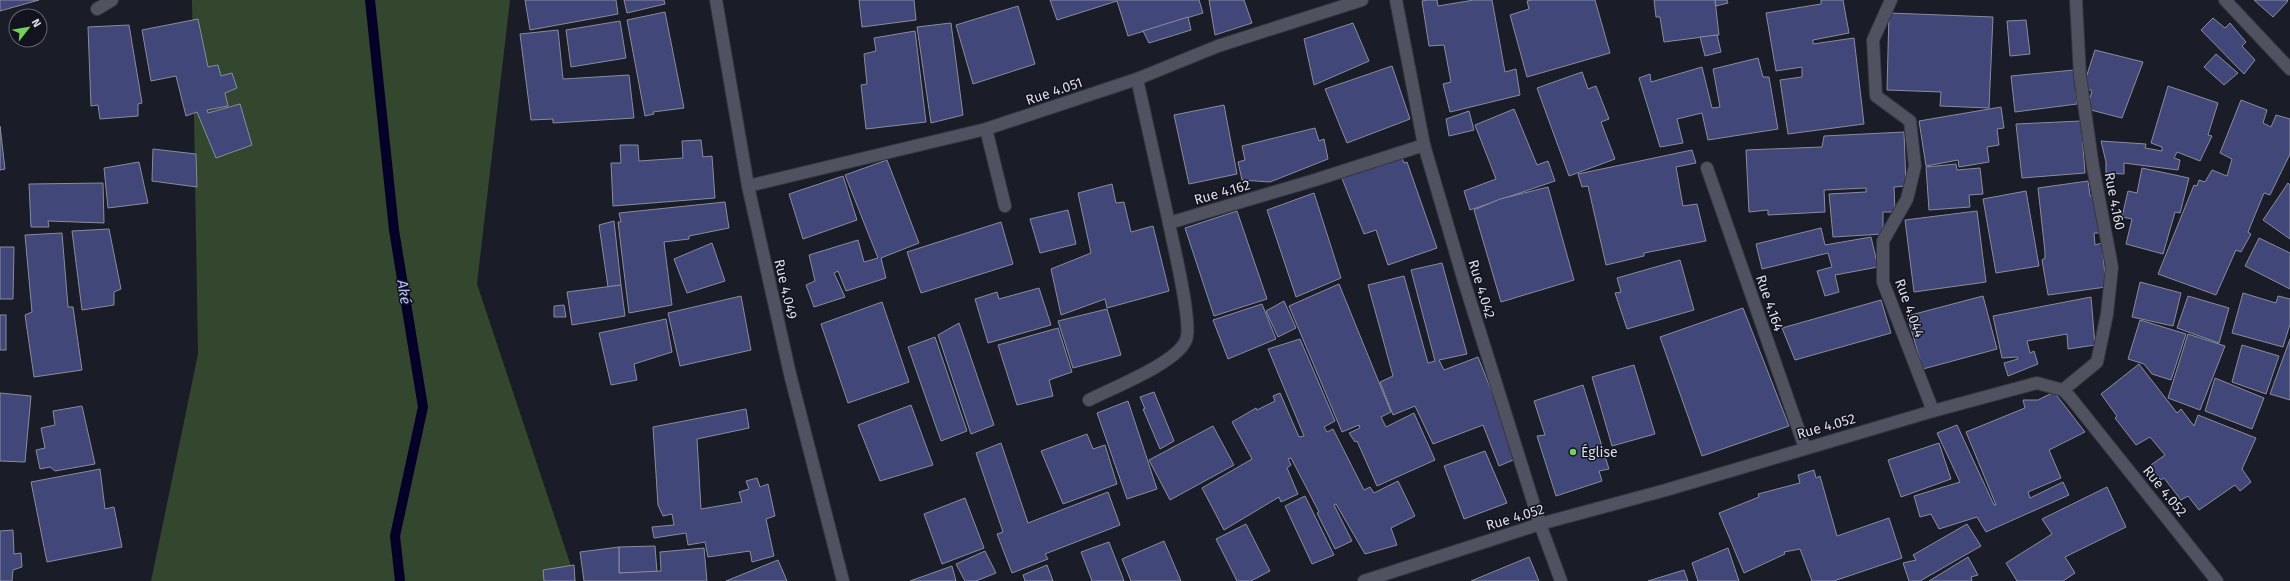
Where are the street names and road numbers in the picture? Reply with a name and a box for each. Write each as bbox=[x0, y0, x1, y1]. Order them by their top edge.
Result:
street label: Rue 4.051 bbox=[1024, 74, 1085, 109]
street label: Rue 4.160 bbox=[2101, 171, 2128, 232]
street label: Rue 4.162 bbox=[1192, 176, 1252, 209]
street label: Rue 4.049 bbox=[770, 258, 801, 321]
street label: Rue 4.042 bbox=[1465, 258, 1499, 321]
street label: Rue 4.164 bbox=[1752, 273, 1787, 334]
street label: Rue 4.044 bbox=[1891, 276, 1928, 340]
street label: Rue 4.052 bbox=[1795, 410, 1857, 443]
street label: Rue 4.052 bbox=[2139, 463, 2190, 520]
street label: Rue 4.052 bbox=[1484, 501, 1546, 534]

